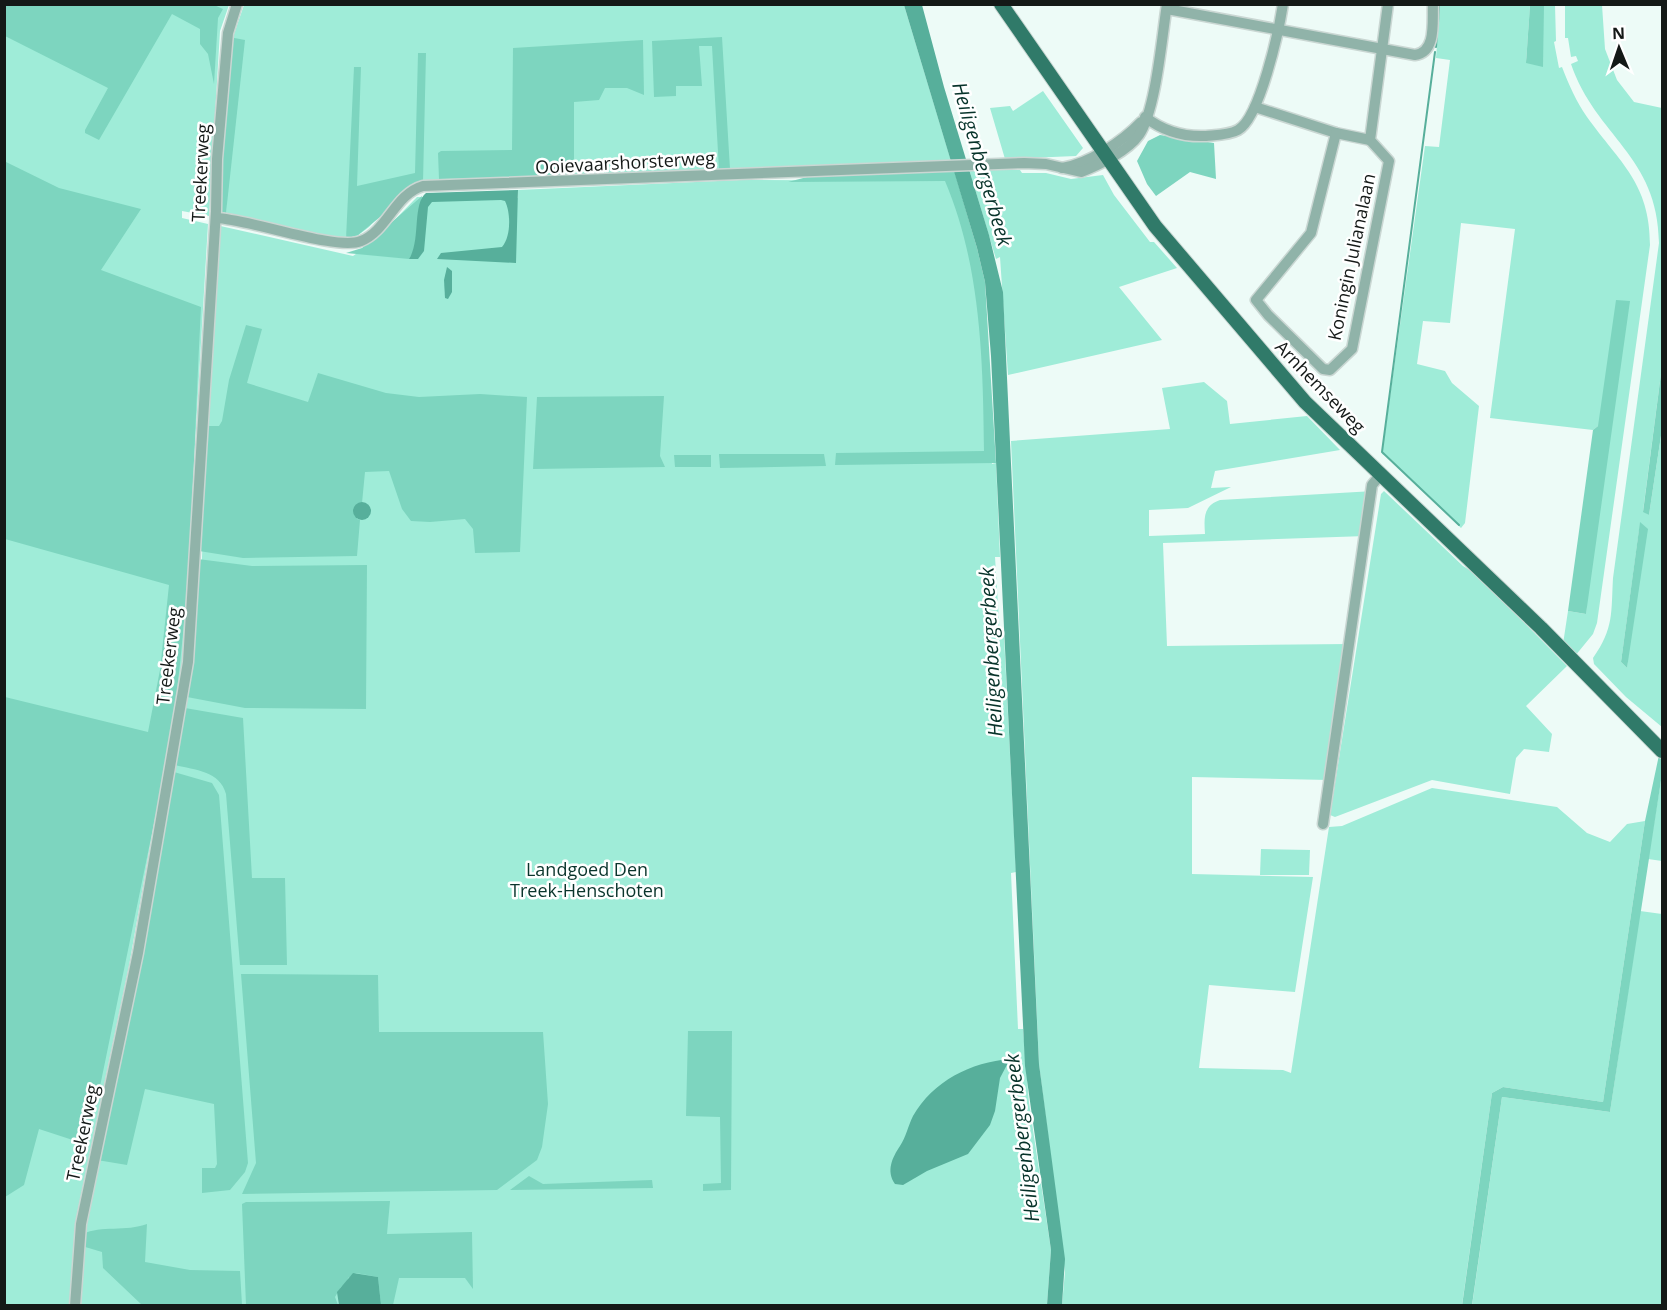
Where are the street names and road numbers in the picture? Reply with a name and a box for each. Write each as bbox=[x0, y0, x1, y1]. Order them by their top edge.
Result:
street label: Treekerweg bbox=[185, 123, 215, 223]
street label: Ooievaarshorsterweg bbox=[534, 145, 716, 179]
street label: Koningin Julianalaan bbox=[1322, 171, 1380, 342]
street label: Arnhemseweg bbox=[1270, 335, 1371, 438]
street label: Treekerweg bbox=[150, 605, 186, 706]
street label: Treekerweg bbox=[60, 1082, 104, 1183]

